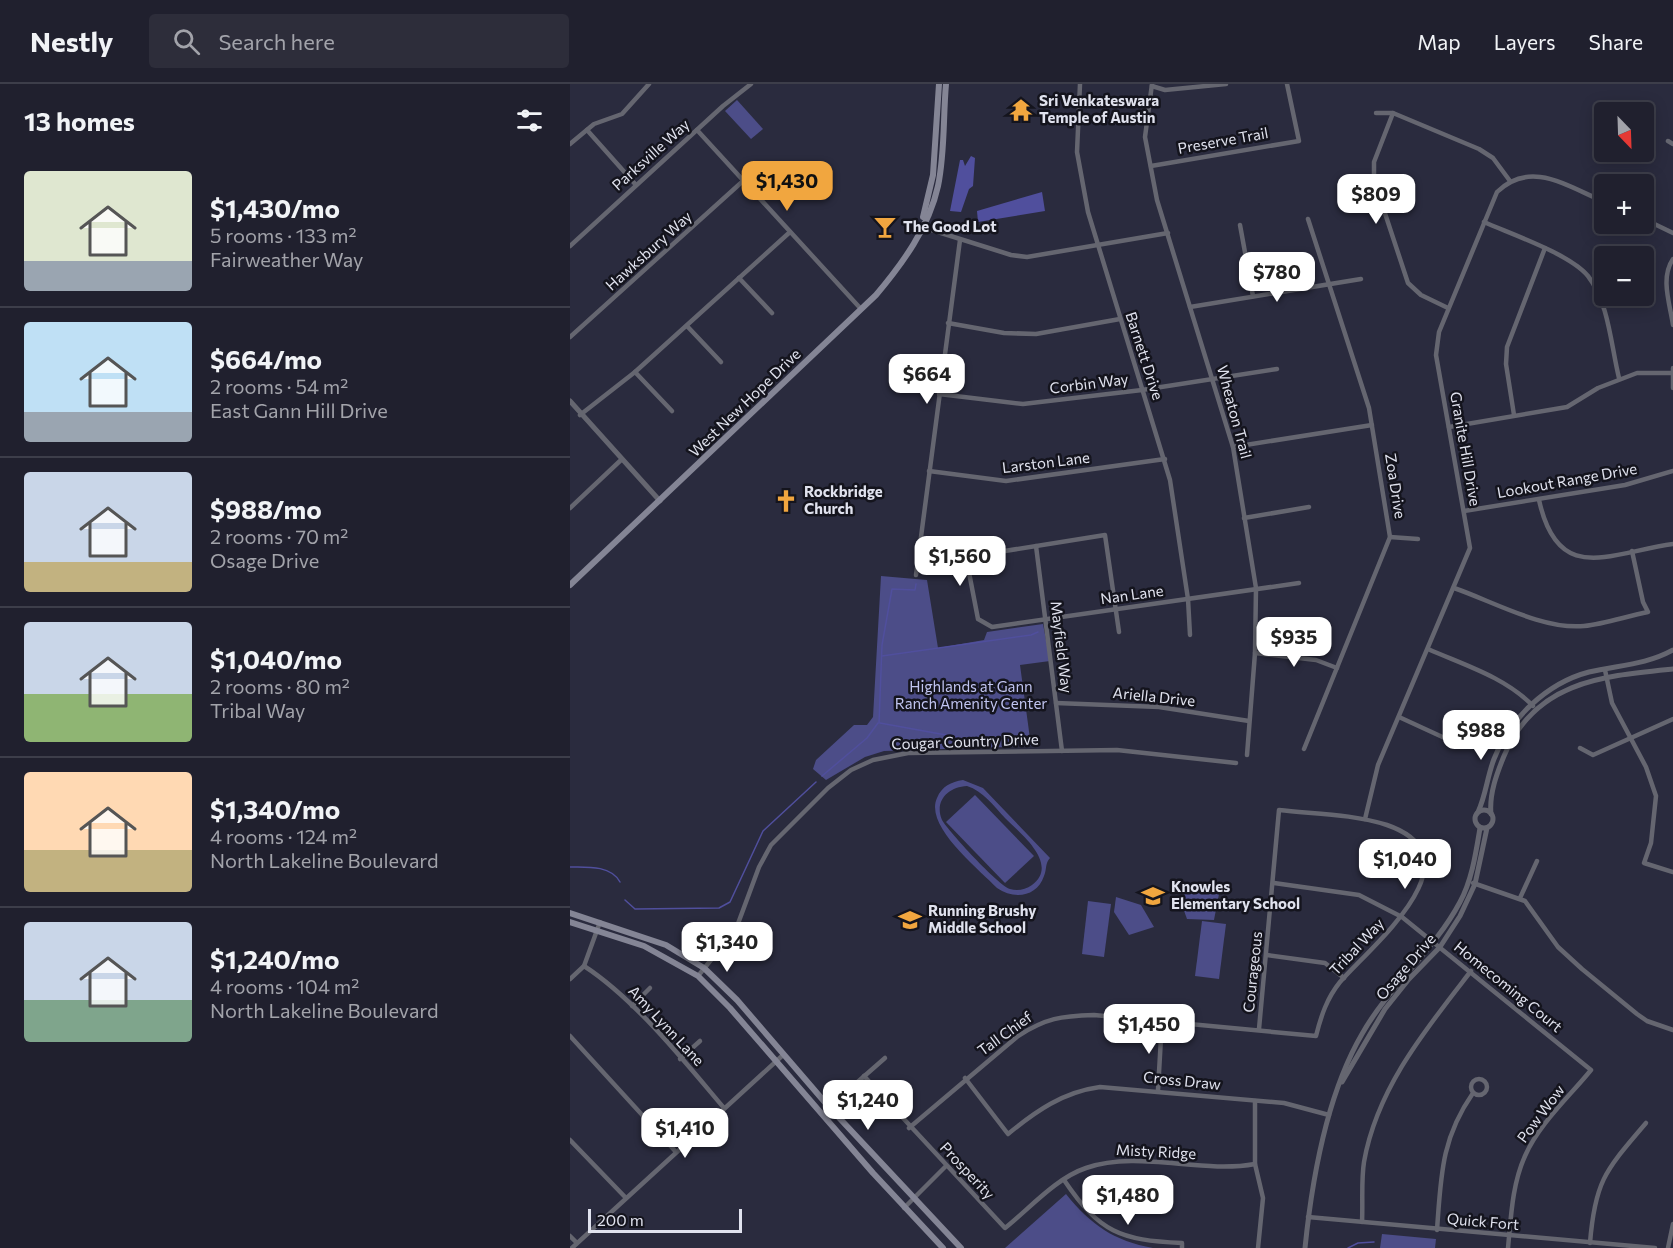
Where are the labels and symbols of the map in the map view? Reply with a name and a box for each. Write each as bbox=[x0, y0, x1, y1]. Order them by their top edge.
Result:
place label: Sri Venkateswara Temple of Austin bbox=[1039, 91, 1159, 126]
temple icon: Sri Venkateswara Temple of Austin bbox=[1008, 97, 1034, 123]
north arrow bbox=[1594, 102, 1654, 162]
street label: Parksville Way bbox=[608, 115, 693, 194]
street label: Preserve Trail bbox=[1176, 123, 1270, 157]
pin: $1,430 bbox=[738, 161, 836, 212]
pin: $809 bbox=[1340, 174, 1412, 225]
street label: Hawksbury Way bbox=[602, 207, 695, 294]
bar icon: The Good Lot bbox=[872, 214, 898, 240]
place label: The Good Lot bbox=[903, 217, 997, 235]
pin: $780 bbox=[1241, 252, 1313, 303]
street label: Barnett Drive bbox=[1122, 309, 1168, 402]
street label: West New Hope Drive bbox=[685, 344, 804, 460]
pin: $664 bbox=[891, 354, 963, 405]
street label: Wheaton Trail bbox=[1214, 363, 1256, 460]
street label: Corbin Way bbox=[1048, 369, 1130, 397]
street label: Granite Hill Drive bbox=[1447, 390, 1485, 507]
street label: Larston Lane bbox=[1001, 448, 1091, 476]
street label: Zoa Drive bbox=[1382, 452, 1410, 520]
street label: Lookout Range Drive bbox=[1495, 459, 1638, 501]
place label: Rockbridge Church bbox=[804, 482, 883, 517]
church icon: Rockbridge Church bbox=[773, 488, 799, 514]
pin: $1,560 bbox=[911, 536, 1009, 587]
street label: Nan Lane bbox=[1099, 581, 1165, 607]
street label: Mayfield Way bbox=[1047, 600, 1077, 694]
pin: $935 bbox=[1258, 617, 1330, 668]
park label: Highlands at Gann Ranch Amenity Center bbox=[895, 677, 1047, 712]
street label: Ariella Drive bbox=[1112, 683, 1196, 709]
pin: $988 bbox=[1445, 710, 1517, 761]
street label: Cougar Country Drive bbox=[891, 729, 1039, 753]
pin: $1,040 bbox=[1356, 839, 1454, 890]
place label: Knowles Elementary School bbox=[1171, 877, 1300, 912]
school or university icon: Knowles Elementary School bbox=[1140, 883, 1166, 909]
place label: Running Brushy Middle School bbox=[928, 901, 1037, 936]
school or university icon: Running Brushy Middle School bbox=[897, 907, 923, 933]
street label: Tribal Way bbox=[1325, 914, 1387, 979]
pin: $1,340 bbox=[678, 922, 776, 973]
street label: Osage Drive bbox=[1372, 929, 1439, 1003]
street label: Courageous bbox=[1239, 930, 1265, 1013]
street label: Homecoming Court bbox=[1451, 937, 1566, 1035]
street label: Amy Lynn Lane bbox=[625, 982, 708, 1069]
pin: $1,450 bbox=[1100, 1004, 1198, 1055]
street label: Tall Chief bbox=[974, 1007, 1035, 1059]
street label: Cross Draw bbox=[1142, 1067, 1222, 1093]
pin: $1,240 bbox=[819, 1080, 917, 1131]
street label: Pow Wow bbox=[1513, 1081, 1568, 1146]
pin: $1,410 bbox=[636, 1108, 734, 1159]
street label: Prosperity bbox=[937, 1138, 999, 1203]
street label: Misty Ridge bbox=[1116, 1140, 1197, 1162]
pin: $1,480 bbox=[1079, 1175, 1177, 1226]
scale bar bbox=[588, 1206, 742, 1234]
street label: Quick Fort bbox=[1446, 1209, 1520, 1233]

